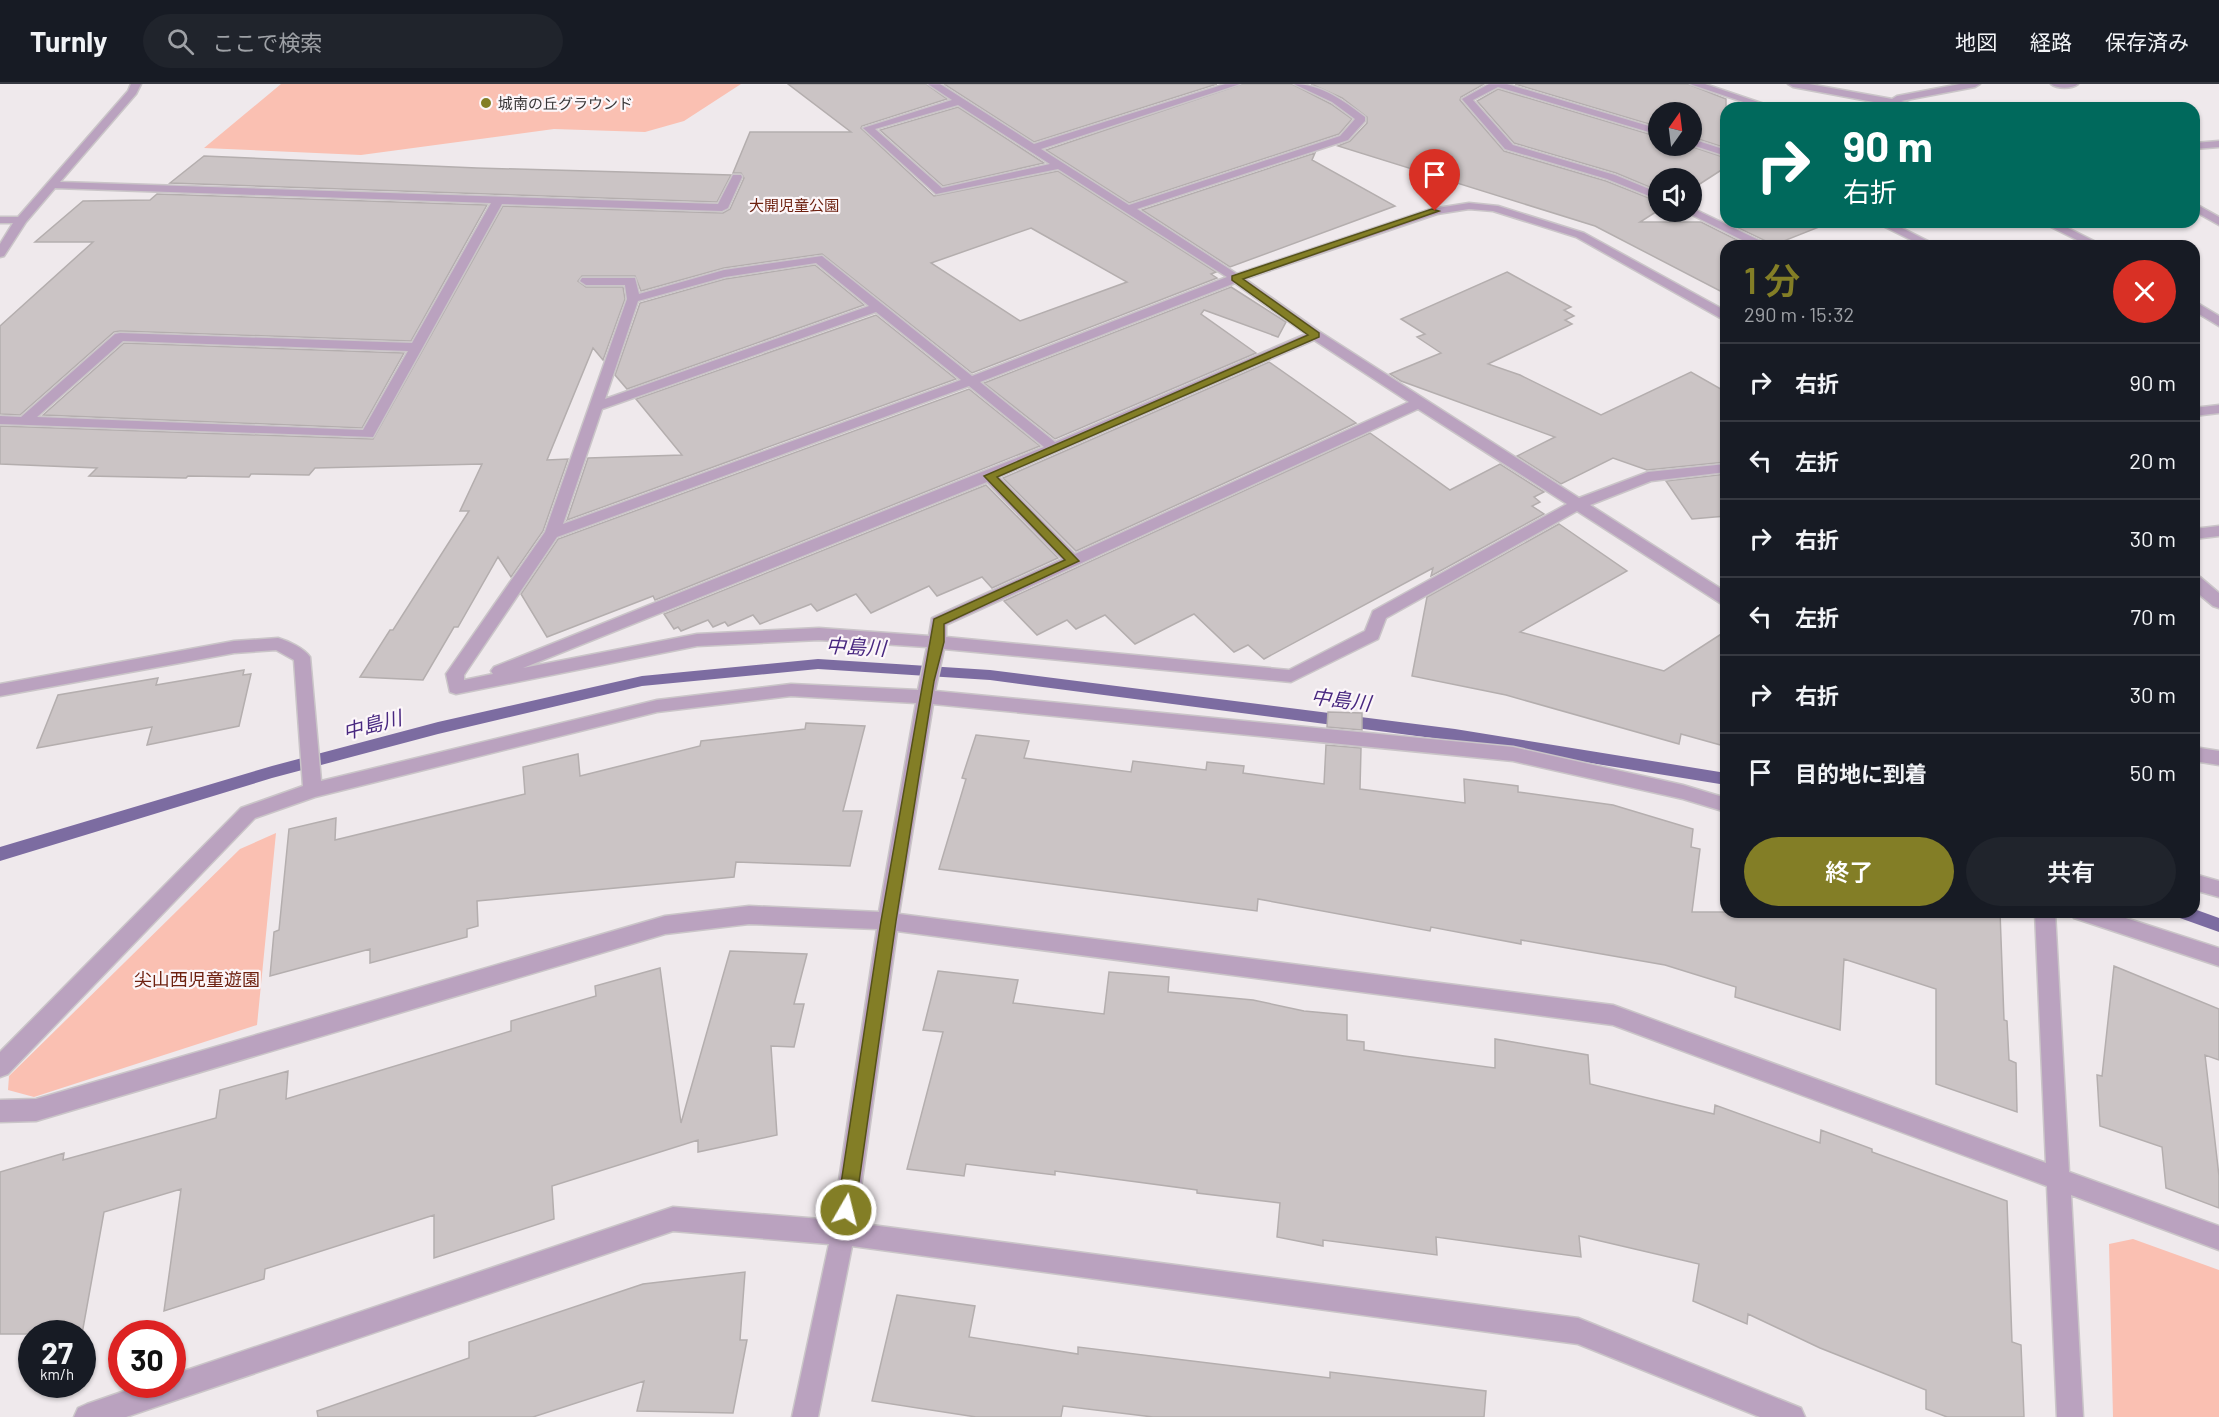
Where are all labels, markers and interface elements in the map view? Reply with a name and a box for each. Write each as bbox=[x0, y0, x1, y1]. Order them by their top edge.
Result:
search box bbox=[143, 14, 563, 68]
text: Turnly bbox=[30, 24, 107, 58]
icon: search bbox=[164, 25, 197, 58]
text: ここで検索 bbox=[212, 29, 322, 55]
text: 地図 bbox=[1955, 29, 1997, 54]
text: 経路 bbox=[2030, 29, 2072, 54]
text: 保存済み bbox=[2105, 29, 2189, 54]
place label: 城南の丘グラウンド bbox=[498, 94, 633, 112]
marker: 城南の丘グラウンド bbox=[479, 96, 493, 110]
north arrow bbox=[1648, 102, 1702, 156]
map controls bbox=[1648, 102, 1702, 222]
text: 90 m bbox=[1843, 120, 1933, 170]
icon: right bbox=[1744, 126, 1822, 204]
pin bbox=[1409, 149, 1460, 211]
icon: arrive bbox=[1418, 158, 1451, 191]
button: sound bbox=[1648, 168, 1702, 222]
text: 右折 bbox=[1843, 175, 1897, 207]
park label: 大開児童公園 bbox=[749, 196, 839, 214]
text: 1 分 bbox=[1744, 258, 1800, 301]
button: close bbox=[2113, 260, 2176, 323]
text: 290 m · 15:32 bbox=[1744, 302, 1854, 326]
icon: right bbox=[1744, 366, 1777, 399]
text: 90 m bbox=[2130, 369, 2176, 395]
text: 右折 bbox=[1795, 370, 1839, 396]
icon: left bbox=[1744, 444, 1777, 477]
text: 20 m bbox=[2129, 447, 2176, 473]
text: 左折 bbox=[1795, 448, 1839, 474]
icon: right bbox=[1744, 522, 1777, 555]
text: 30 m bbox=[2130, 525, 2176, 551]
text: 右折 bbox=[1795, 526, 1839, 552]
icon: left bbox=[1744, 600, 1777, 633]
text: 70 m bbox=[2131, 603, 2176, 629]
text: 左折 bbox=[1795, 604, 1839, 630]
water label: 中島川 bbox=[825, 632, 889, 660]
icon: right bbox=[1744, 678, 1777, 711]
text: 30 m bbox=[2130, 681, 2176, 707]
text: 右折 bbox=[1795, 682, 1839, 708]
water label: 中島川 bbox=[1310, 683, 1374, 715]
water label: 中島川 bbox=[340, 704, 406, 743]
icon: arrive bbox=[1744, 756, 1777, 789]
text: 50 m bbox=[2130, 759, 2176, 785]
text: 目的地に到着 bbox=[1795, 760, 1927, 786]
button: 終了 bbox=[1744, 837, 1954, 906]
button: 共有 bbox=[1966, 837, 2176, 906]
park label: 尖山西児童遊園 bbox=[134, 968, 260, 990]
position arrow bbox=[814, 1178, 878, 1242]
speed limit sign: 30 bbox=[108, 1320, 186, 1398]
text: 27 bbox=[41, 1334, 73, 1370]
text: km/h bbox=[40, 1365, 74, 1383]

